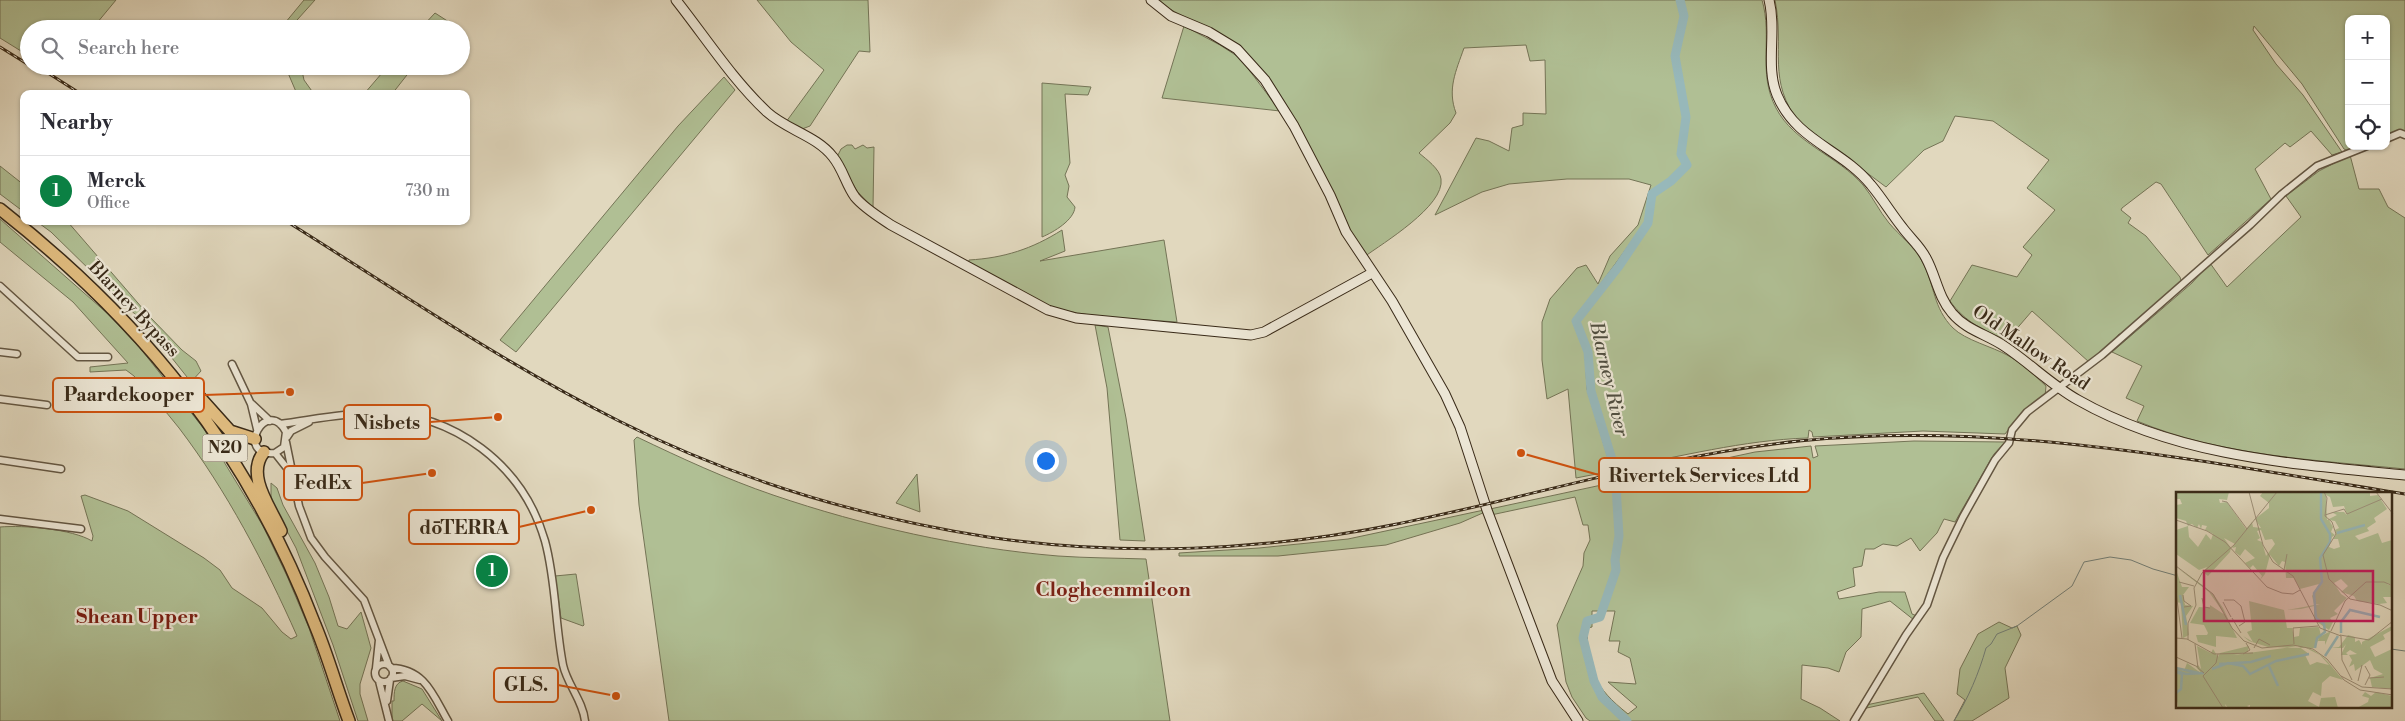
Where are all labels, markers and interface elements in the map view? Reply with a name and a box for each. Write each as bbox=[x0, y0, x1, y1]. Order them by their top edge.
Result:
map controls bbox=[2345, 15, 2390, 150]
button: + bbox=[2345, 15, 2390, 60]
search box bbox=[20, 20, 470, 75]
icon: search bbox=[38, 34, 66, 62]
text: Search here bbox=[78, 36, 179, 60]
button: − bbox=[2345, 60, 2390, 105]
button: locate bbox=[2345, 105, 2390, 150]
text: Nearby bbox=[40, 110, 113, 136]
text: Merck bbox=[87, 169, 146, 193]
text: 1 bbox=[52, 181, 60, 201]
text: 730 m bbox=[405, 181, 450, 201]
text: Office bbox=[87, 193, 130, 213]
street label: Blarney Bypass bbox=[83, 255, 185, 362]
street label: Old Mallow Road bbox=[1968, 300, 2095, 396]
water label: Blarney River bbox=[1584, 318, 1634, 440]
callout: Paardekooper bbox=[53, 378, 204, 412]
text: Paardekooper bbox=[64, 383, 195, 407]
callout: Nisbets bbox=[344, 405, 430, 439]
text: Nisbets bbox=[354, 411, 420, 435]
road number: N20 bbox=[202, 434, 248, 462]
your location bbox=[1033, 448, 1059, 474]
callout: Rivertek Services Ltd bbox=[1599, 458, 1810, 492]
text: Rivertek Services Ltd bbox=[1609, 464, 1799, 488]
callout: FedEx bbox=[284, 466, 362, 500]
text: FedEx bbox=[294, 471, 352, 495]
inset map bbox=[2176, 492, 2392, 708]
callout: dōTERRA bbox=[409, 510, 519, 544]
text: dōTERRA bbox=[419, 516, 509, 540]
pin: 1 bbox=[476, 552, 508, 590]
district label: Clogheenmilcon bbox=[1035, 578, 1192, 603]
district label: Shean Upper bbox=[76, 605, 198, 630]
callout: GLS. bbox=[494, 668, 558, 702]
text: GLS. bbox=[504, 673, 548, 697]

